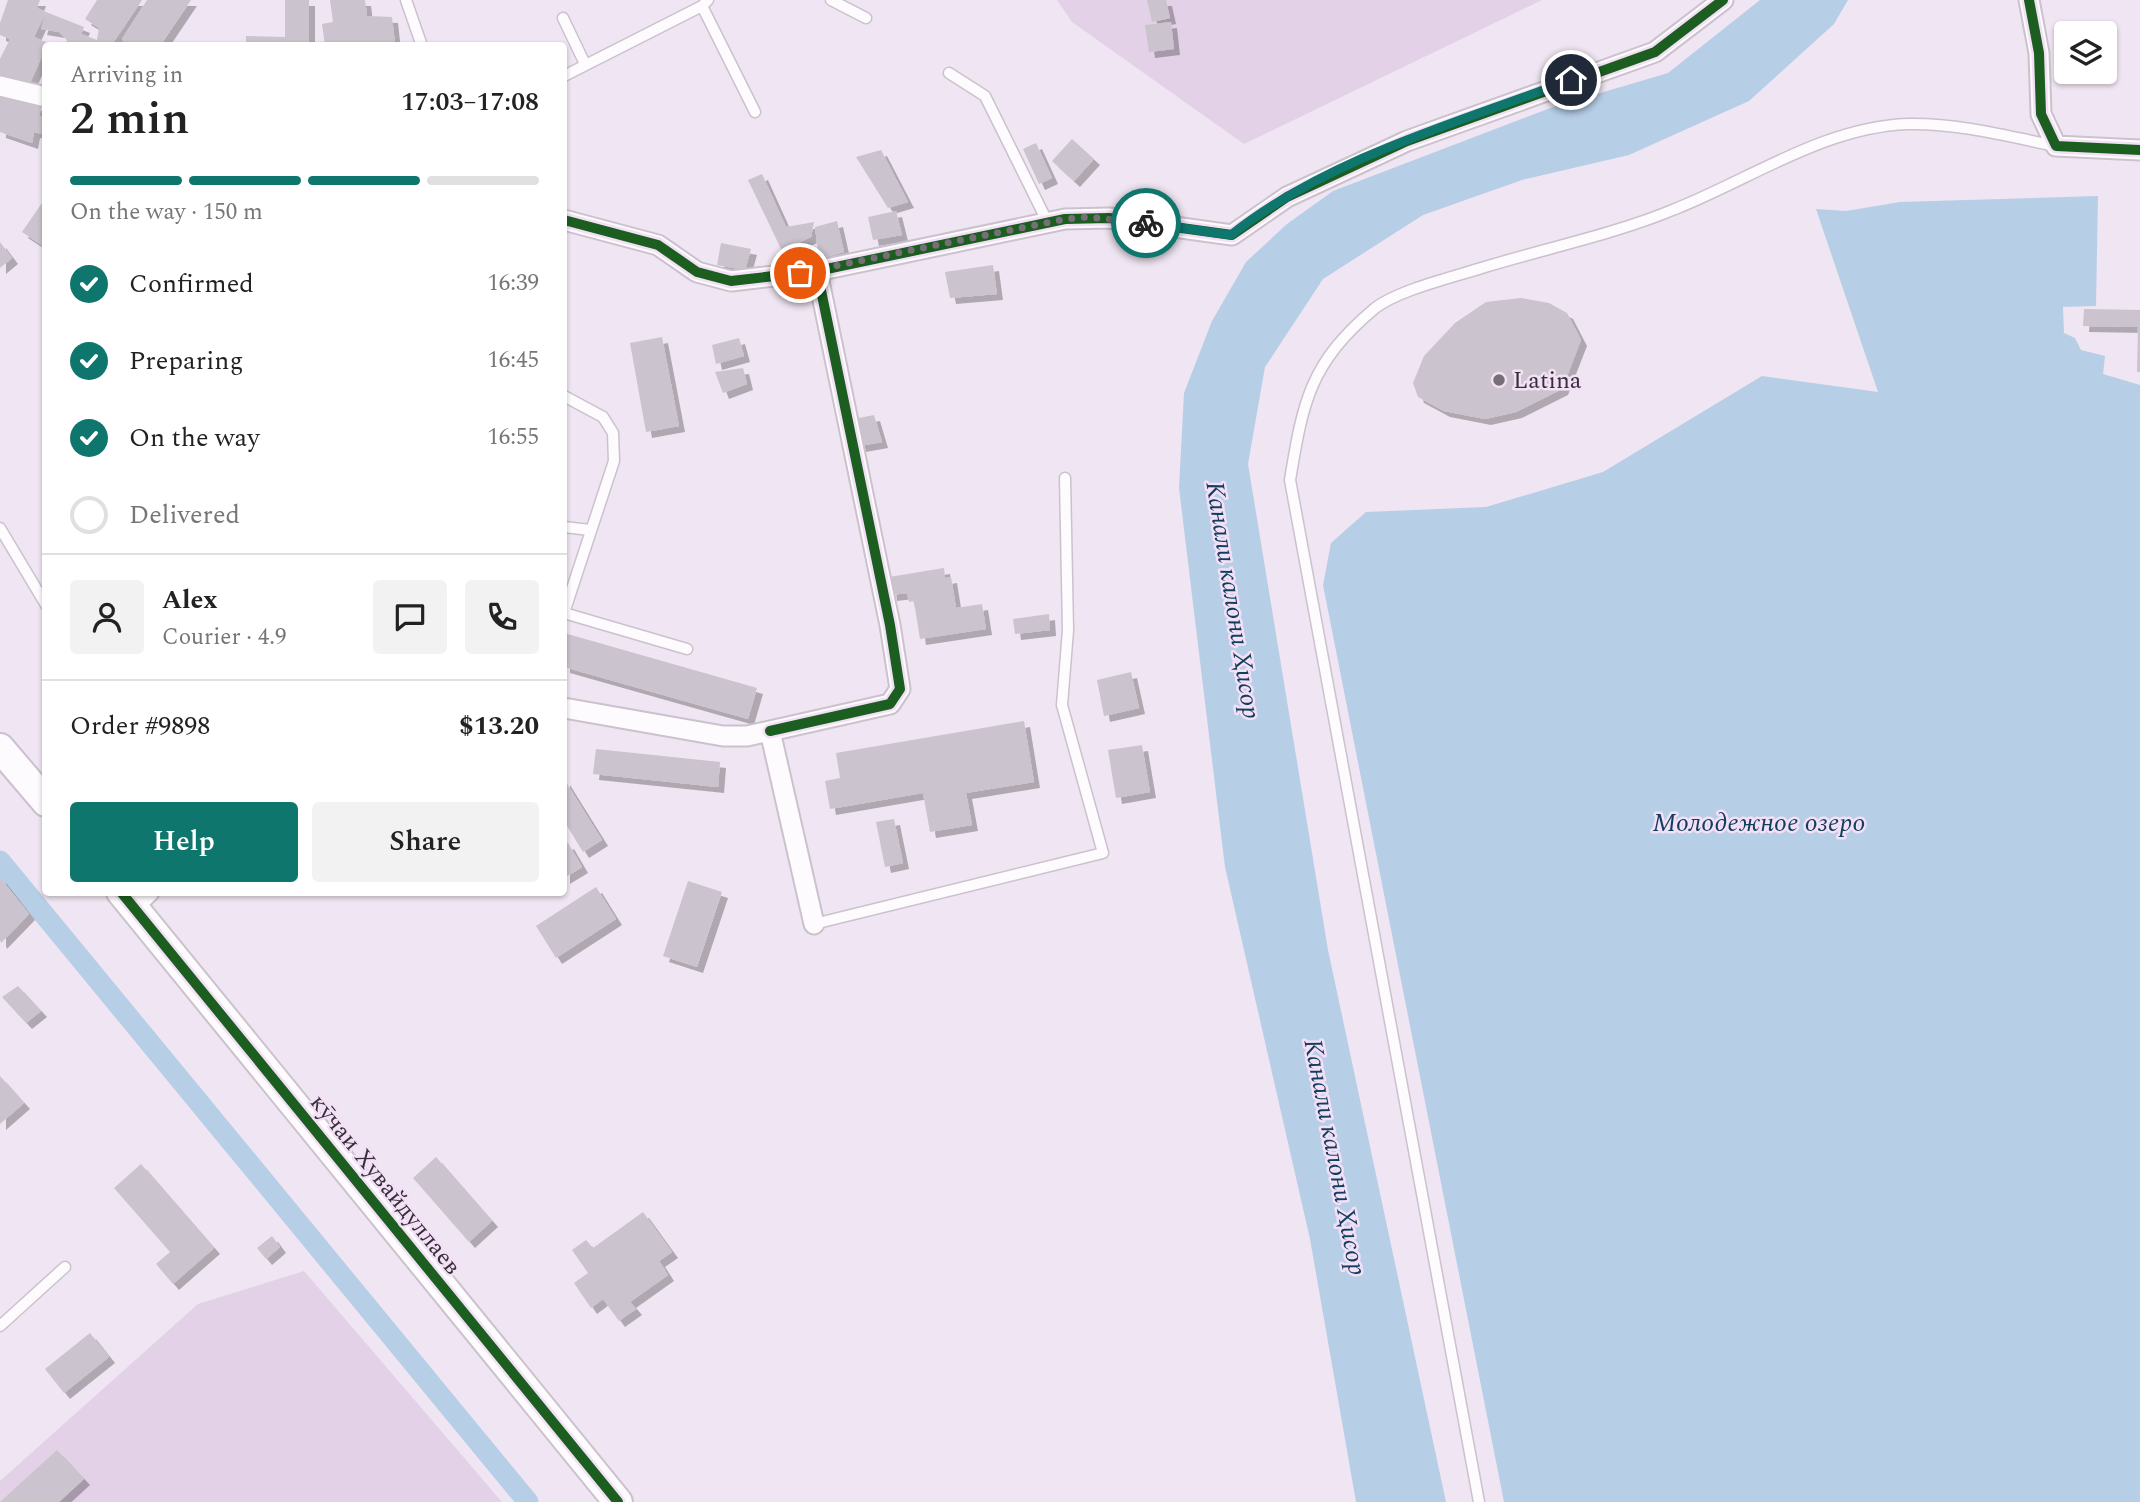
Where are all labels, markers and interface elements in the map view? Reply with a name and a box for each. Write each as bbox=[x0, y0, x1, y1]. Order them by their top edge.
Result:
map controls bbox=[2054, 21, 2117, 84]
button: layers bbox=[2054, 21, 2117, 84]
pin bbox=[1541, 50, 1601, 110]
text: Arriving in bbox=[70, 58, 183, 93]
icon: home bbox=[1552, 61, 1590, 99]
text: 17:03–17:08 bbox=[401, 82, 539, 122]
text: 2 min bbox=[70, 84, 189, 154]
courier bbox=[1111, 188, 1181, 258]
text: On the way · 150 m bbox=[70, 195, 263, 230]
icon: bike bbox=[1127, 204, 1165, 242]
pin bbox=[770, 243, 830, 303]
icon: bag bbox=[781, 254, 819, 292]
text: Confirmed bbox=[129, 264, 254, 304]
icon: check bbox=[70, 265, 108, 303]
text: 16:39 bbox=[487, 266, 539, 301]
text: Preparing bbox=[129, 341, 243, 381]
icon: check bbox=[70, 342, 108, 380]
text: 16:45 bbox=[487, 343, 539, 378]
place label: Latina bbox=[1513, 363, 1582, 399]
marker: Latina bbox=[1491, 372, 1507, 388]
text: On the way bbox=[129, 418, 260, 458]
icon: check bbox=[70, 419, 108, 457]
text: 16:55 bbox=[487, 420, 539, 455]
water label: Канали калони Ҳисор bbox=[1194, 478, 1272, 722]
text: Delivered bbox=[129, 495, 240, 535]
button: person bbox=[70, 580, 144, 654]
text: Alex bbox=[162, 580, 217, 620]
button: chat bbox=[373, 580, 447, 654]
button: phone bbox=[465, 580, 539, 654]
text: Courier · 4.9 bbox=[162, 620, 287, 655]
text: Order #9898 bbox=[70, 706, 210, 746]
text: $13.20 bbox=[459, 706, 539, 746]
button: Help bbox=[70, 802, 298, 882]
button: Share bbox=[312, 802, 539, 882]
water label: Молодежное озеро bbox=[1652, 803, 1866, 843]
water label: Канали калони Ҳисор bbox=[1292, 1035, 1378, 1279]
street label: кӯчаи Хувайдуллаев bbox=[301, 1086, 470, 1283]

